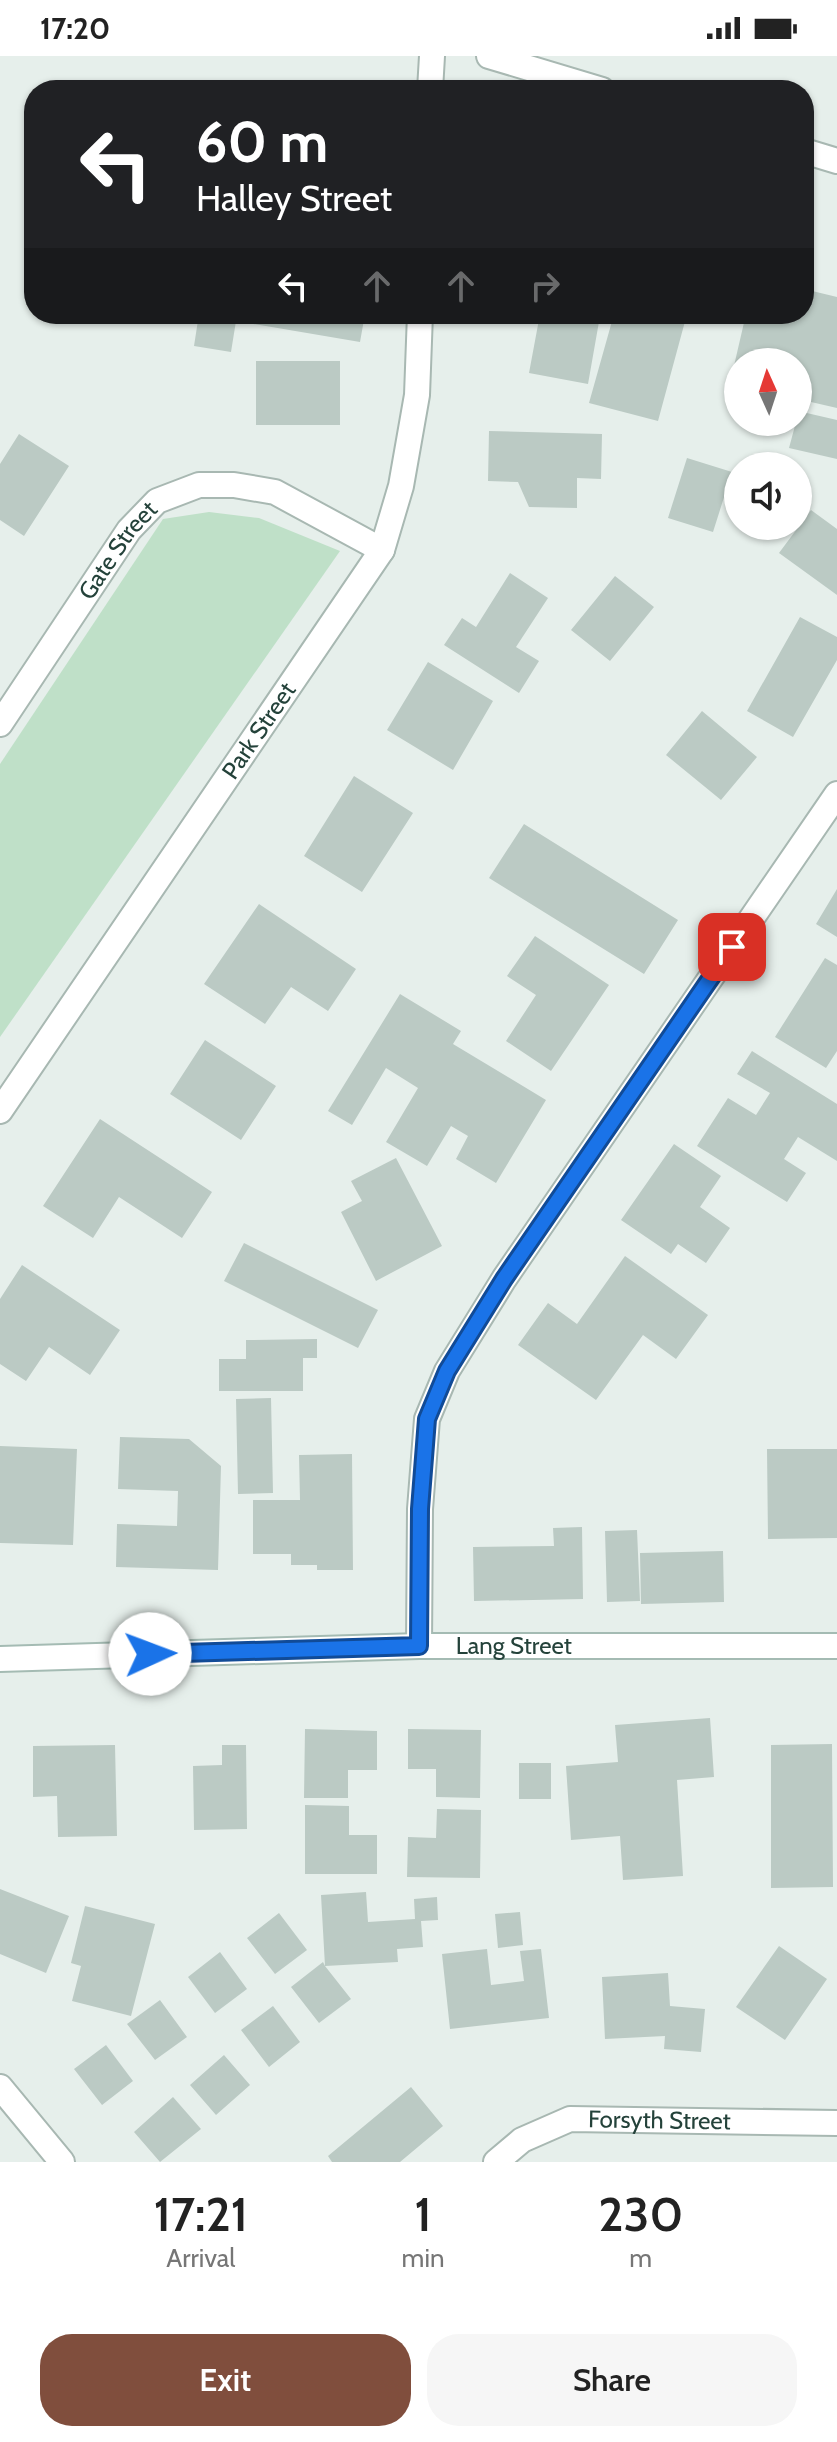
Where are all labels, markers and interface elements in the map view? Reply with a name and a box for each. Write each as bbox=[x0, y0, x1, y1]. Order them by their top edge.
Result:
text: 17:20 bbox=[40, 10, 110, 47]
text: 60 m bbox=[196, 108, 328, 176]
icon: left bbox=[64, 112, 168, 216]
text: Halley Street bbox=[196, 176, 392, 220]
icon: left bbox=[271, 264, 315, 308]
icon: ahead bbox=[355, 264, 399, 308]
icon: ahead bbox=[439, 264, 483, 308]
icon: right bbox=[523, 264, 567, 308]
north arrow bbox=[724, 348, 812, 436]
map controls bbox=[724, 348, 812, 540]
button: sound bbox=[724, 452, 812, 540]
street label: Gate Street bbox=[72, 495, 163, 605]
street label: Park Street bbox=[215, 677, 302, 784]
pin bbox=[698, 913, 766, 981]
icon: arrive bbox=[710, 925, 754, 969]
position arrow bbox=[108, 1612, 192, 1696]
street label: Lang Street bbox=[456, 1631, 572, 1660]
street label: Forsyth Street bbox=[588, 2104, 731, 2135]
text: 17:21 bbox=[154, 2185, 248, 2243]
text: 1 bbox=[415, 2185, 432, 2243]
text: 230 bbox=[598, 2185, 683, 2243]
text: Arrival bbox=[166, 2242, 235, 2274]
text: min bbox=[402, 2242, 444, 2274]
text: m bbox=[629, 2242, 652, 2274]
button: Exit bbox=[40, 2334, 411, 2426]
button: Share bbox=[427, 2334, 797, 2426]

